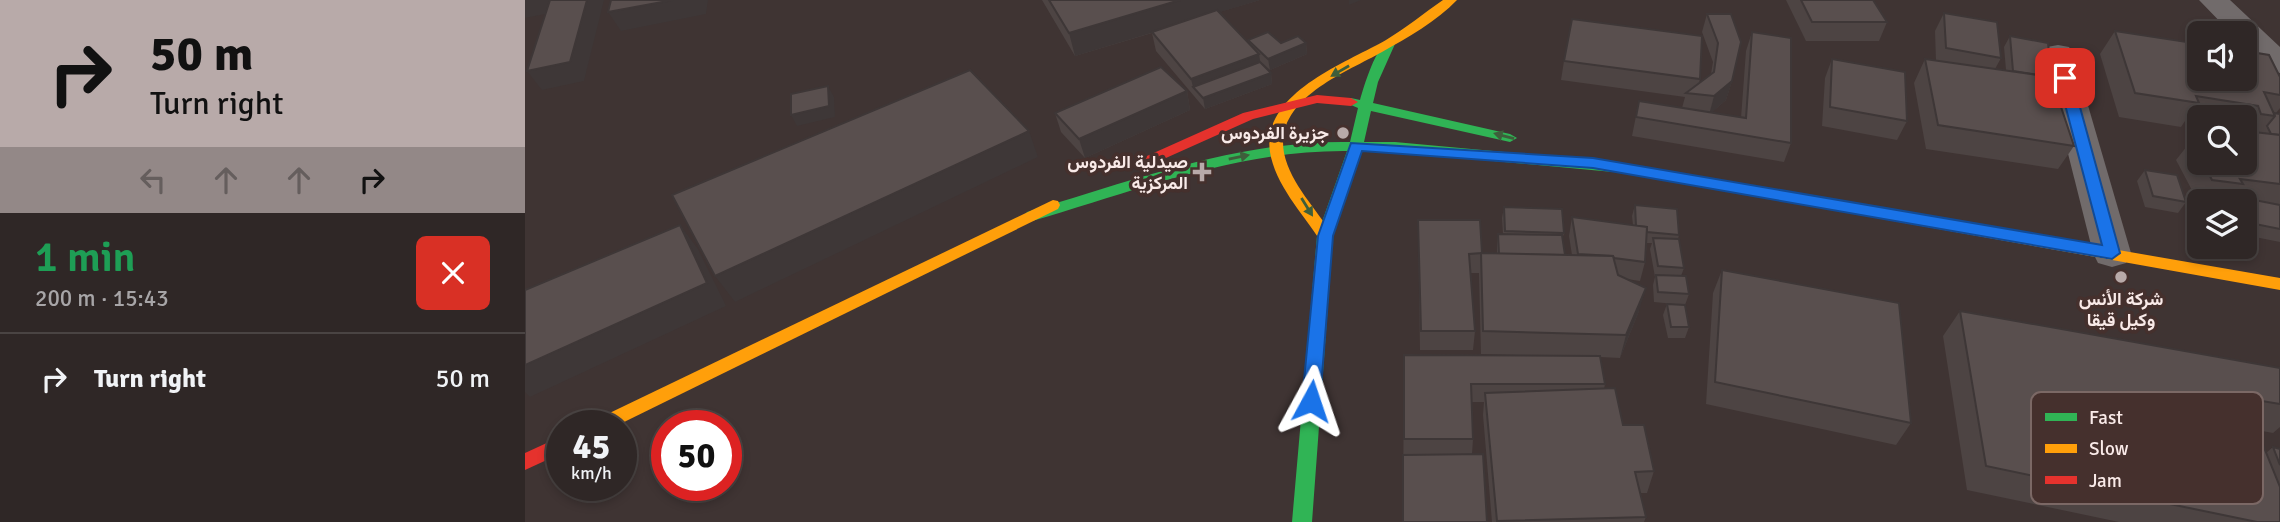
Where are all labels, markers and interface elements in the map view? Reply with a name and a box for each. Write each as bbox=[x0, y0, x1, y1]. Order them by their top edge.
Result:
map controls bbox=[2187, 21, 2257, 259]
button: sound bbox=[2187, 21, 2257, 91]
text: 50 m bbox=[150, 24, 253, 84]
icon: right bbox=[35, 28, 126, 119]
pin bbox=[2035, 48, 2095, 108]
icon: arrive bbox=[2046, 59, 2084, 97]
one-way arrow bbox=[1330, 65, 1349, 78]
text: Turn right bbox=[150, 84, 283, 123]
button: search bbox=[2187, 105, 2257, 175]
place label: جزيرة الفردوس bbox=[1221, 122, 1329, 144]
marker: جزيرة الفردوس bbox=[1335, 125, 1351, 141]
one-way arrow bbox=[1493, 130, 1515, 141]
place label: صيدلية الفردوس المركزية bbox=[1067, 151, 1188, 194]
one-way arrow bbox=[1228, 151, 1250, 162]
icon: left bbox=[134, 161, 172, 199]
icon: ahead bbox=[207, 161, 245, 199]
icon: ahead bbox=[280, 161, 318, 199]
icon: right bbox=[353, 161, 391, 199]
marker: صيدلية الفردوس المركزية bbox=[1194, 164, 1210, 180]
button: layers bbox=[2187, 189, 2257, 259]
one-way arrow bbox=[1301, 197, 1314, 216]
text: 1 min bbox=[35, 232, 136, 283]
button: close bbox=[416, 236, 490, 310]
marker: شركة الأنس وكيل قيقا bbox=[2113, 269, 2129, 285]
text: 200 m · 15:43 bbox=[35, 284, 169, 313]
place label: شركة الأنس وكيل قيقا bbox=[2079, 288, 2163, 331]
icon: right bbox=[35, 360, 73, 398]
text: Turn right bbox=[94, 363, 206, 395]
text: 50 m bbox=[435, 363, 490, 395]
position arrow bbox=[1274, 364, 1348, 438]
legend bbox=[2031, 392, 2263, 504]
text: Fast bbox=[2089, 406, 2123, 430]
speed limit sign: 50 bbox=[651, 410, 742, 501]
text: 45 bbox=[573, 425, 610, 468]
text: Slow bbox=[2089, 437, 2129, 461]
text: km/h bbox=[571, 462, 612, 484]
text: Jam bbox=[2089, 469, 2122, 493]

